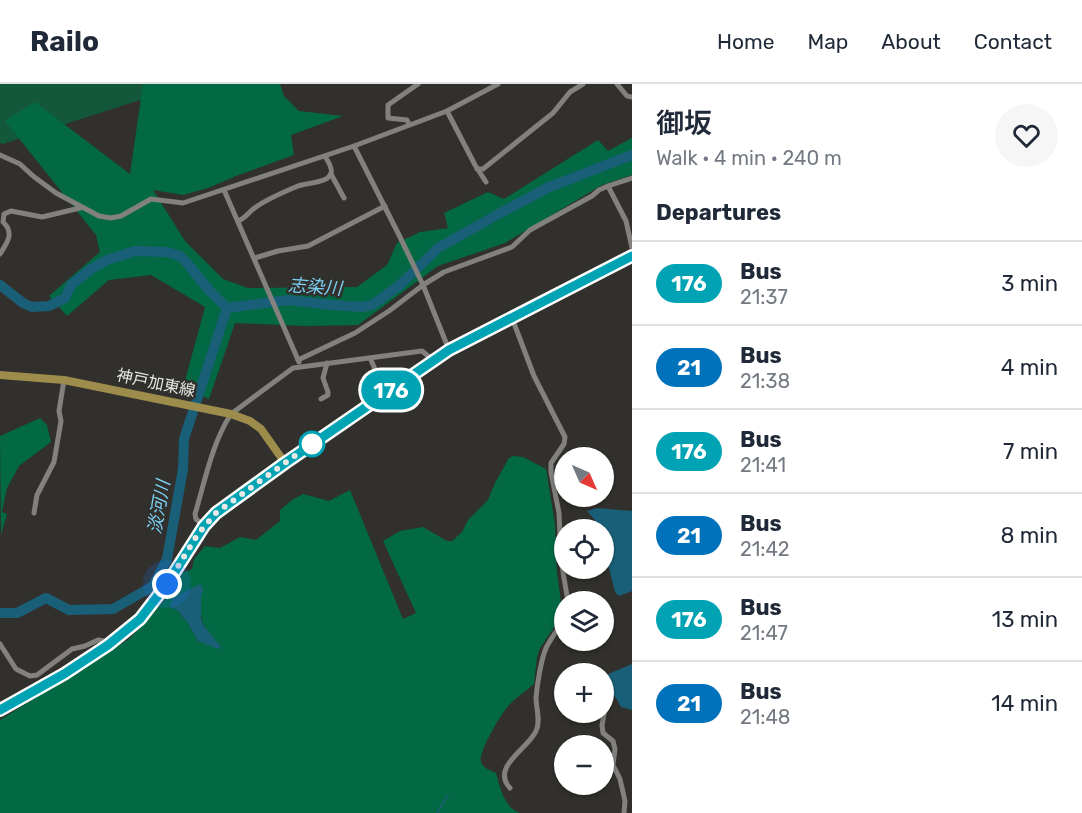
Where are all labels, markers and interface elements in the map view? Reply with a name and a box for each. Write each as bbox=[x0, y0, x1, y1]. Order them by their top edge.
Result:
text: Railo bbox=[30, 25, 99, 58]
text: Home bbox=[717, 29, 774, 54]
text: Map bbox=[807, 29, 848, 54]
text: About bbox=[881, 29, 941, 54]
text: Contact bbox=[974, 29, 1052, 54]
button: heart bbox=[995, 104, 1058, 167]
text: 御坂 bbox=[656, 107, 712, 140]
text: Walk · 4 min · 240 m bbox=[656, 146, 842, 170]
text: Departures bbox=[656, 199, 781, 226]
text: Bus bbox=[740, 258, 782, 285]
text: 3 min bbox=[1001, 270, 1058, 297]
text: 176 bbox=[671, 271, 707, 296]
water label: 志染川 bbox=[287, 274, 345, 300]
text: 21:37 bbox=[740, 285, 788, 309]
text: Bus bbox=[740, 342, 782, 369]
text: 4 min bbox=[1001, 354, 1058, 381]
text: 21 bbox=[677, 355, 701, 380]
street label: 神戸加東線 bbox=[115, 365, 197, 401]
text: 21:38 bbox=[740, 369, 790, 393]
line badge: 176 bbox=[356, 370, 426, 410]
text: 176 bbox=[373, 378, 409, 403]
text: Bus bbox=[740, 426, 782, 453]
unlabelled marker bbox=[299, 431, 325, 457]
text: 7 min bbox=[1003, 438, 1058, 465]
text: 176 bbox=[671, 439, 707, 464]
north arrow bbox=[554, 447, 614, 507]
map controls bbox=[554, 447, 614, 795]
text: 21:41 bbox=[740, 453, 786, 477]
water label: 淡河川 bbox=[143, 477, 175, 535]
text: Bus bbox=[740, 510, 782, 537]
button: locate bbox=[554, 519, 614, 579]
text: 8 min bbox=[1000, 522, 1058, 549]
text: 21 bbox=[677, 523, 701, 548]
text: 21:42 bbox=[740, 537, 790, 561]
your location bbox=[152, 569, 182, 599]
button: layers bbox=[554, 591, 614, 651]
text: Bus bbox=[740, 594, 782, 621]
text: 13 min bbox=[992, 606, 1058, 633]
text: 176 bbox=[671, 607, 707, 632]
text: 21:47 bbox=[740, 621, 788, 645]
button: + bbox=[554, 663, 614, 723]
text: Bus bbox=[740, 678, 782, 705]
text: 14 min bbox=[991, 690, 1058, 717]
text: 21 bbox=[677, 691, 701, 716]
text: 21:48 bbox=[740, 705, 791, 729]
button: − bbox=[554, 735, 614, 795]

